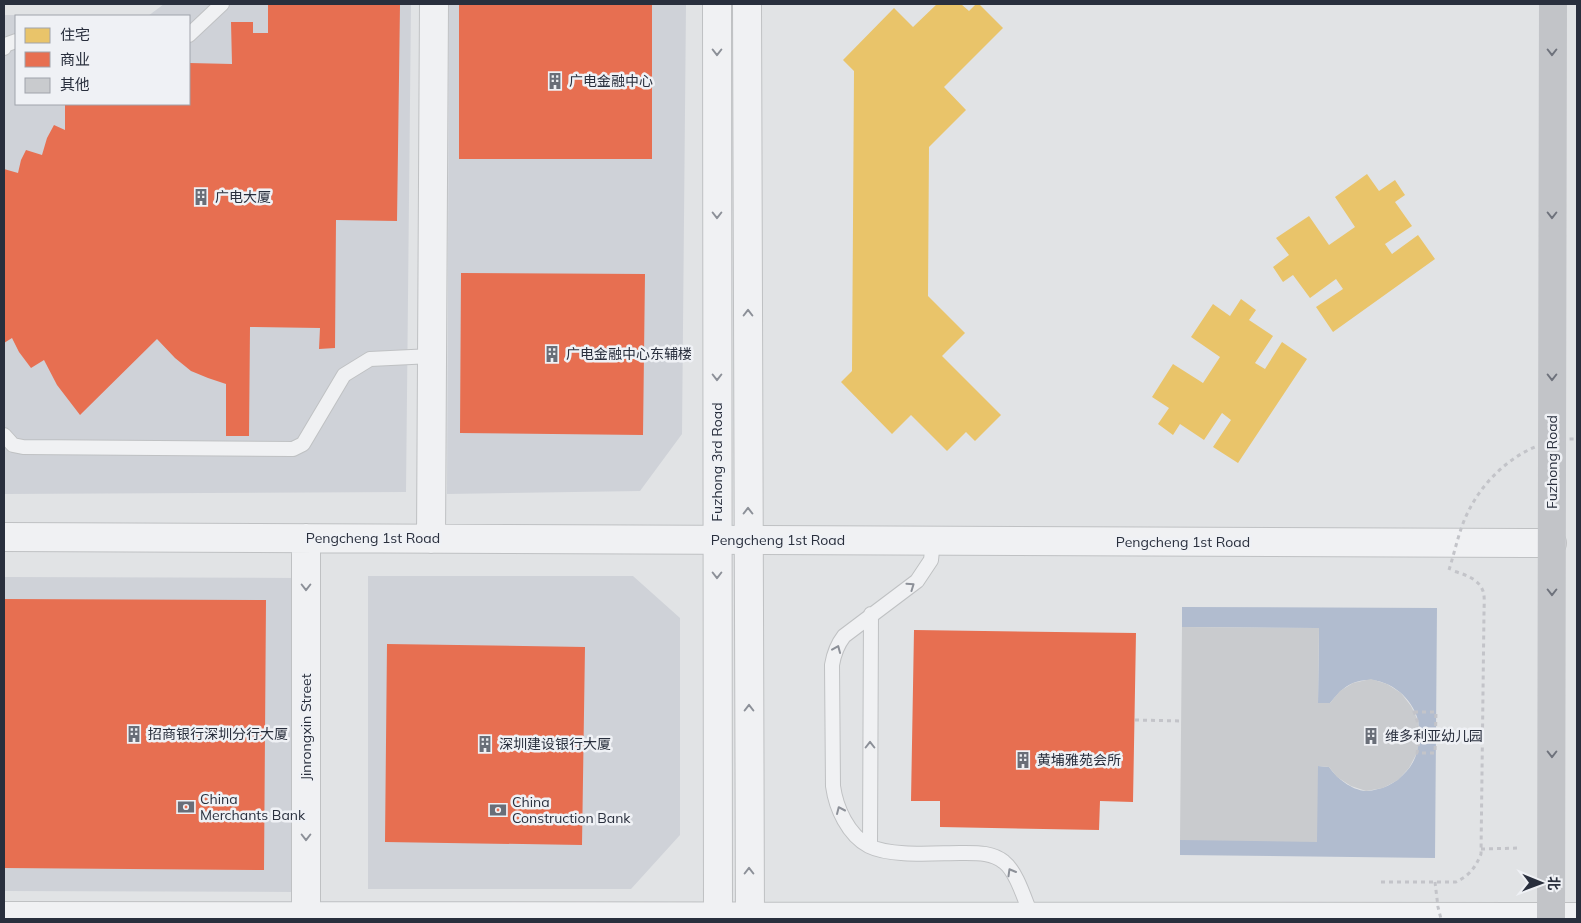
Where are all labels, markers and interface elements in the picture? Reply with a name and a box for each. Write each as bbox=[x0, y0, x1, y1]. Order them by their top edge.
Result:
legend bbox=[15, 15, 190, 105]
text: 住宅 bbox=[60, 25, 90, 44]
one-way arrow bbox=[712, 49, 722, 57]
one-way arrow bbox=[1547, 49, 1557, 57]
text: 商业 bbox=[60, 50, 90, 69]
building icon: 广电金融中心 bbox=[545, 71, 565, 91]
place label: 广电金融中心 bbox=[569, 72, 653, 90]
text: 其他 bbox=[60, 75, 90, 94]
building icon: 广电大厦 bbox=[191, 187, 211, 207]
place label: 广电大厦 bbox=[215, 188, 271, 206]
one-way arrow bbox=[712, 212, 722, 219]
one-way arrow bbox=[1547, 212, 1557, 219]
one-way arrow bbox=[743, 309, 753, 316]
building icon: 广电金融中心东辅楼 bbox=[542, 344, 562, 364]
place label: 广电金融中心东辅楼 bbox=[566, 345, 692, 363]
one-way arrow bbox=[712, 374, 722, 382]
one-way arrow bbox=[1547, 374, 1557, 382]
street label: Fuzhong 3rd Road bbox=[708, 402, 726, 522]
street label: Fuzhong Road bbox=[1543, 415, 1561, 509]
one-way arrow bbox=[743, 506, 753, 514]
street label: Pengcheng 1st Road bbox=[306, 529, 440, 547]
street label: Pengcheng 1st Road bbox=[711, 531, 845, 549]
street label: Pengcheng 1st Road bbox=[1116, 533, 1250, 551]
one-way arrow bbox=[712, 572, 722, 579]
one-way arrow bbox=[905, 582, 914, 592]
one-way arrow bbox=[301, 584, 311, 591]
one-way arrow bbox=[1547, 588, 1557, 596]
one-way arrow bbox=[831, 645, 841, 654]
street label: Jinrongxin Street bbox=[297, 673, 315, 781]
one-way arrow bbox=[744, 704, 754, 712]
building icon: 招商银行深圳分行大厦 bbox=[124, 724, 144, 744]
place label: 招商银行深圳分行大厦 bbox=[148, 725, 288, 743]
building icon: 维多利亚幼儿园 bbox=[1361, 726, 1381, 746]
place label: 维多利亚幼儿园 bbox=[1385, 727, 1483, 745]
building icon: 深圳建设银行大厦 bbox=[475, 734, 495, 754]
place label: 深圳建设银行大厦 bbox=[499, 735, 611, 753]
one-way arrow bbox=[865, 741, 875, 748]
building icon: 黄埔雅苑会所 bbox=[1013, 750, 1033, 770]
place label: 黄埔雅苑会所 bbox=[1037, 751, 1121, 769]
one-way arrow bbox=[1547, 751, 1557, 759]
place label: China Merchants Bank bbox=[200, 790, 306, 824]
place label: China Construction Bank bbox=[512, 793, 631, 827]
bank icon: China Merchants Bank bbox=[176, 797, 196, 817]
bank icon: China Construction Bank bbox=[488, 800, 508, 820]
one-way arrow bbox=[836, 806, 846, 815]
one-way arrow bbox=[301, 834, 311, 841]
north arrow bbox=[1516, 858, 1566, 908]
one-way arrow bbox=[744, 866, 754, 874]
one-way arrow bbox=[1008, 869, 1018, 878]
text: 北 bbox=[1545, 876, 1563, 890]

